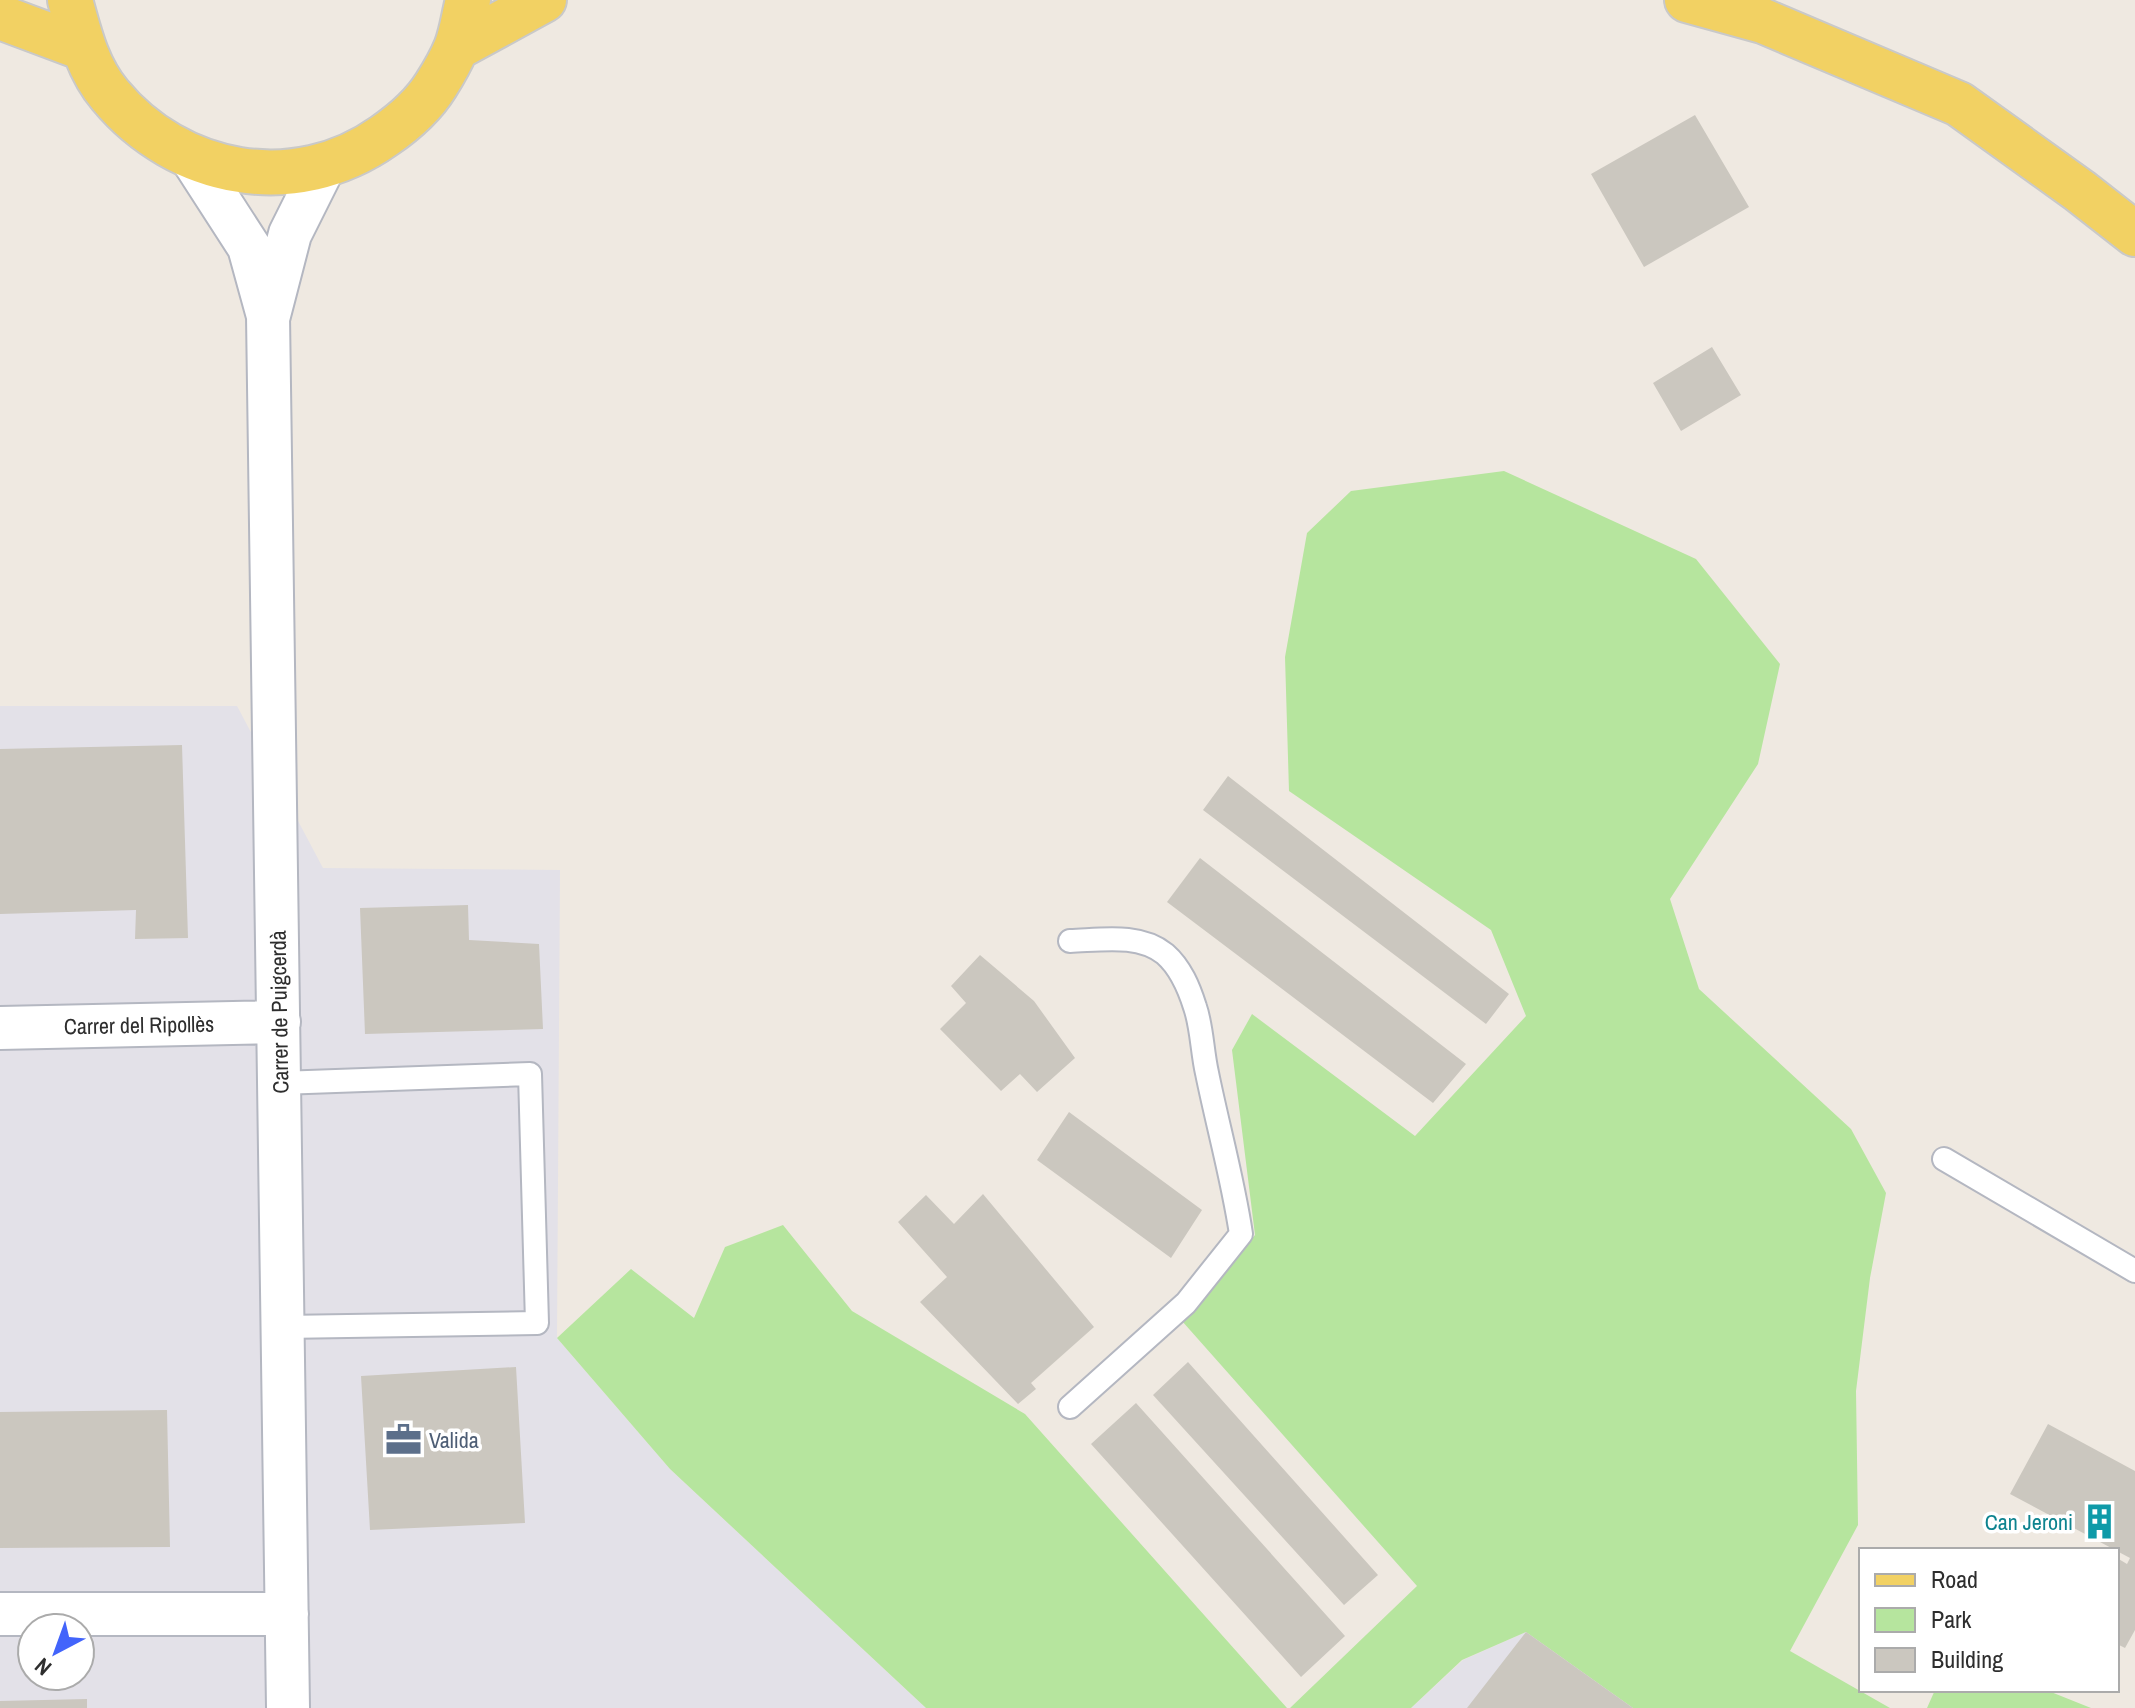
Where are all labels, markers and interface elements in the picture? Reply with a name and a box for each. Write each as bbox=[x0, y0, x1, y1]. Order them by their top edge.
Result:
street label: Carrer de Puigcerdà bbox=[263, 930, 295, 1094]
street label: Carrer del Ripollès bbox=[64, 1009, 214, 1041]
office icon: Valida bbox=[384, 1421, 422, 1459]
place label: Valida bbox=[429, 1425, 479, 1455]
building icon: Can Jeroni bbox=[2080, 1503, 2118, 1541]
place label: Can Jeroni bbox=[1985, 1507, 2073, 1537]
legend bbox=[1859, 1548, 2119, 1692]
text: Road bbox=[1931, 1563, 1978, 1595]
text: Park bbox=[1931, 1603, 1972, 1635]
north arrow bbox=[16, 1612, 96, 1692]
text: Building bbox=[1931, 1643, 2003, 1675]
text: N bbox=[28, 1651, 58, 1683]

